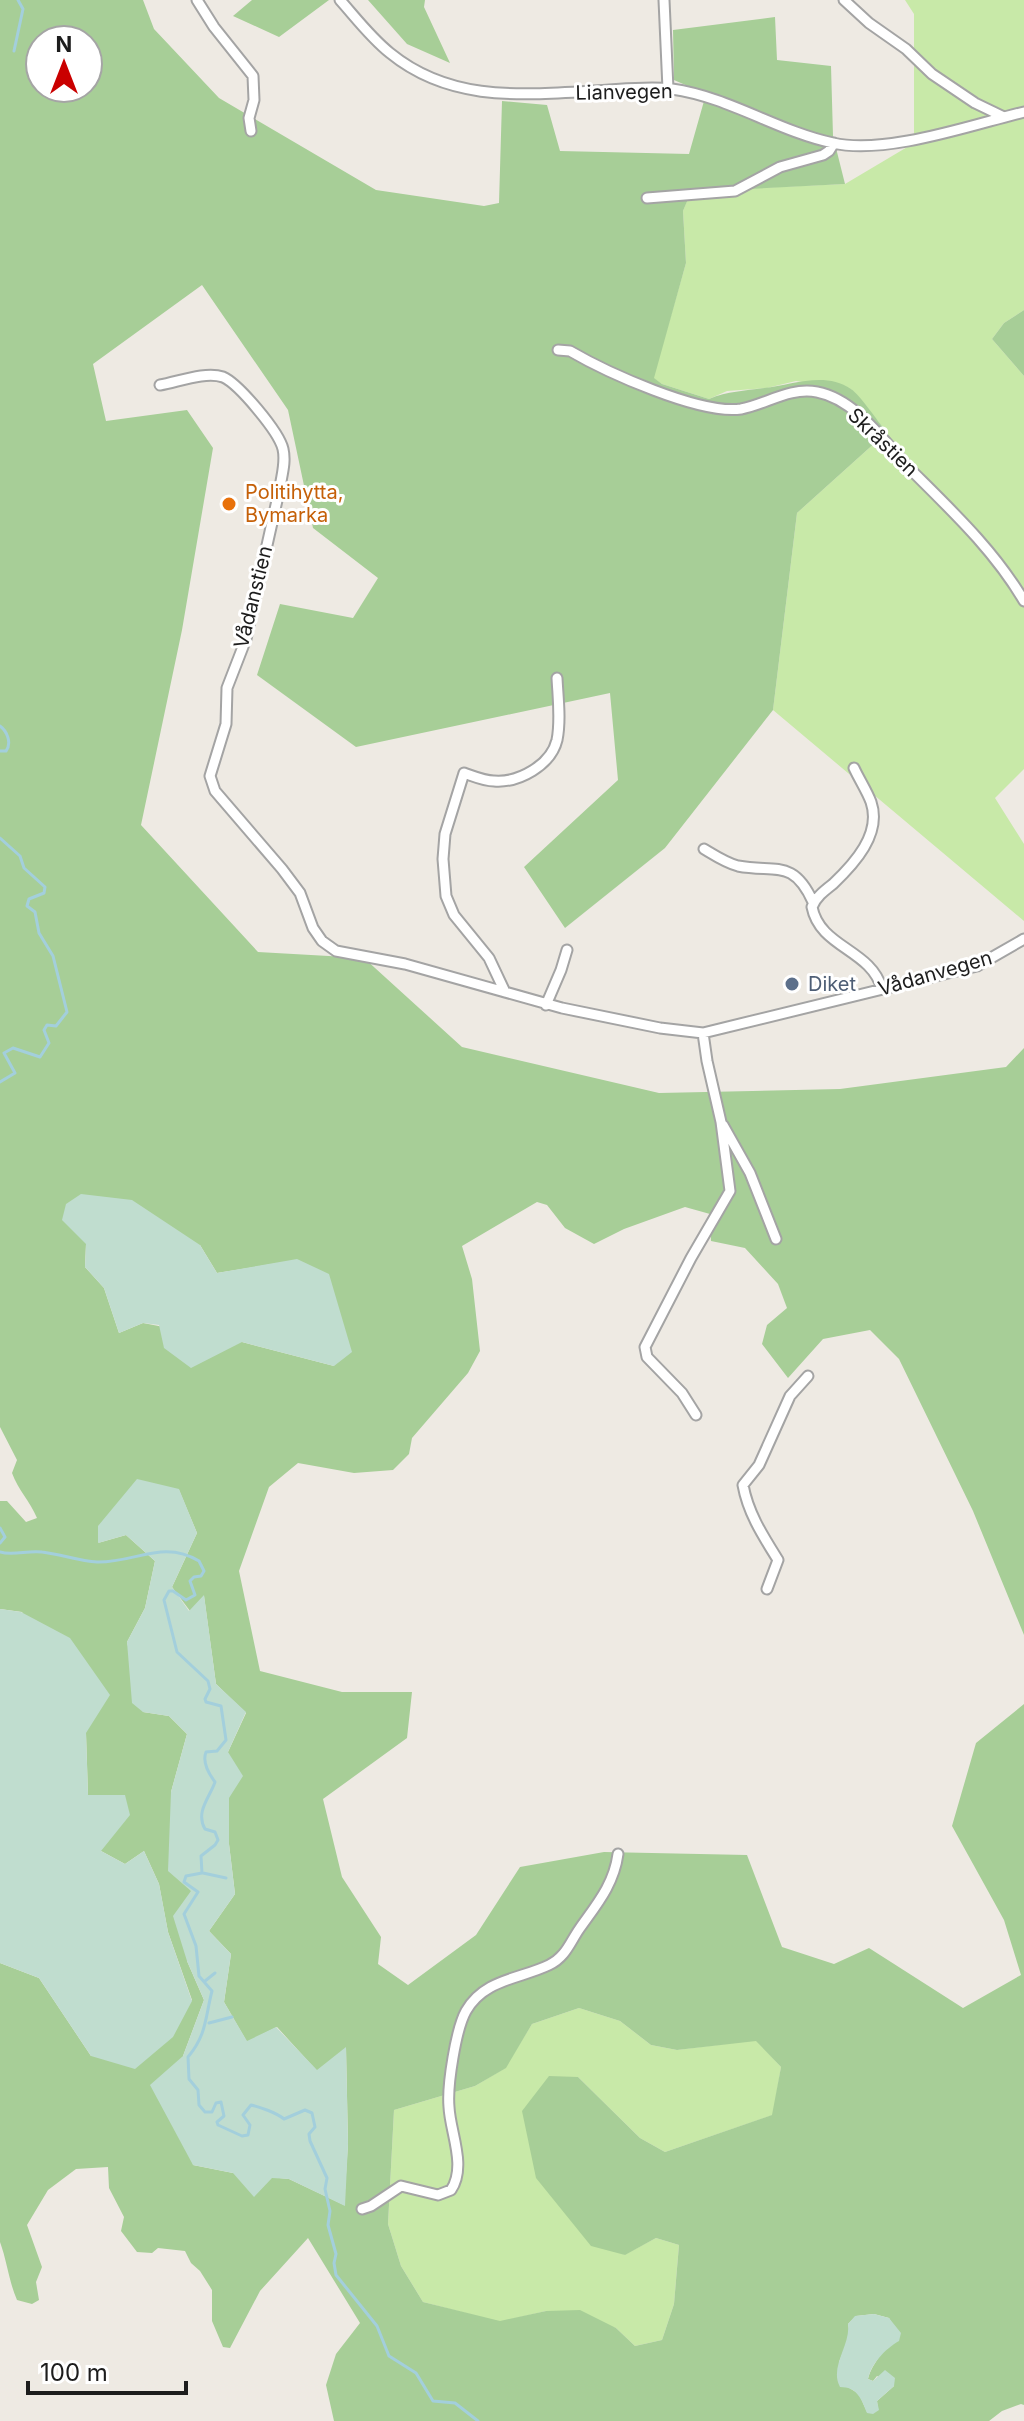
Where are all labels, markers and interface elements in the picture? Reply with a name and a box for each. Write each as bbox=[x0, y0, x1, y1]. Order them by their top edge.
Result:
north arrow bbox=[24, 24, 104, 104]
text: N bbox=[56, 31, 72, 57]
street label: Lianvegen bbox=[575, 79, 673, 105]
street label: Skråstien bbox=[843, 403, 923, 481]
place label: Politihytta, Bymarka bbox=[245, 480, 344, 527]
marker: Politihytta, Bymarka bbox=[220, 495, 238, 513]
street label: Vådanstien bbox=[229, 543, 277, 651]
street label: Vådanvegen bbox=[875, 945, 995, 1001]
place label: Diket bbox=[808, 972, 856, 996]
marker: Diket bbox=[783, 975, 801, 993]
scale bar bbox=[28, 2345, 186, 2395]
text: 100 m bbox=[40, 2358, 108, 2387]

